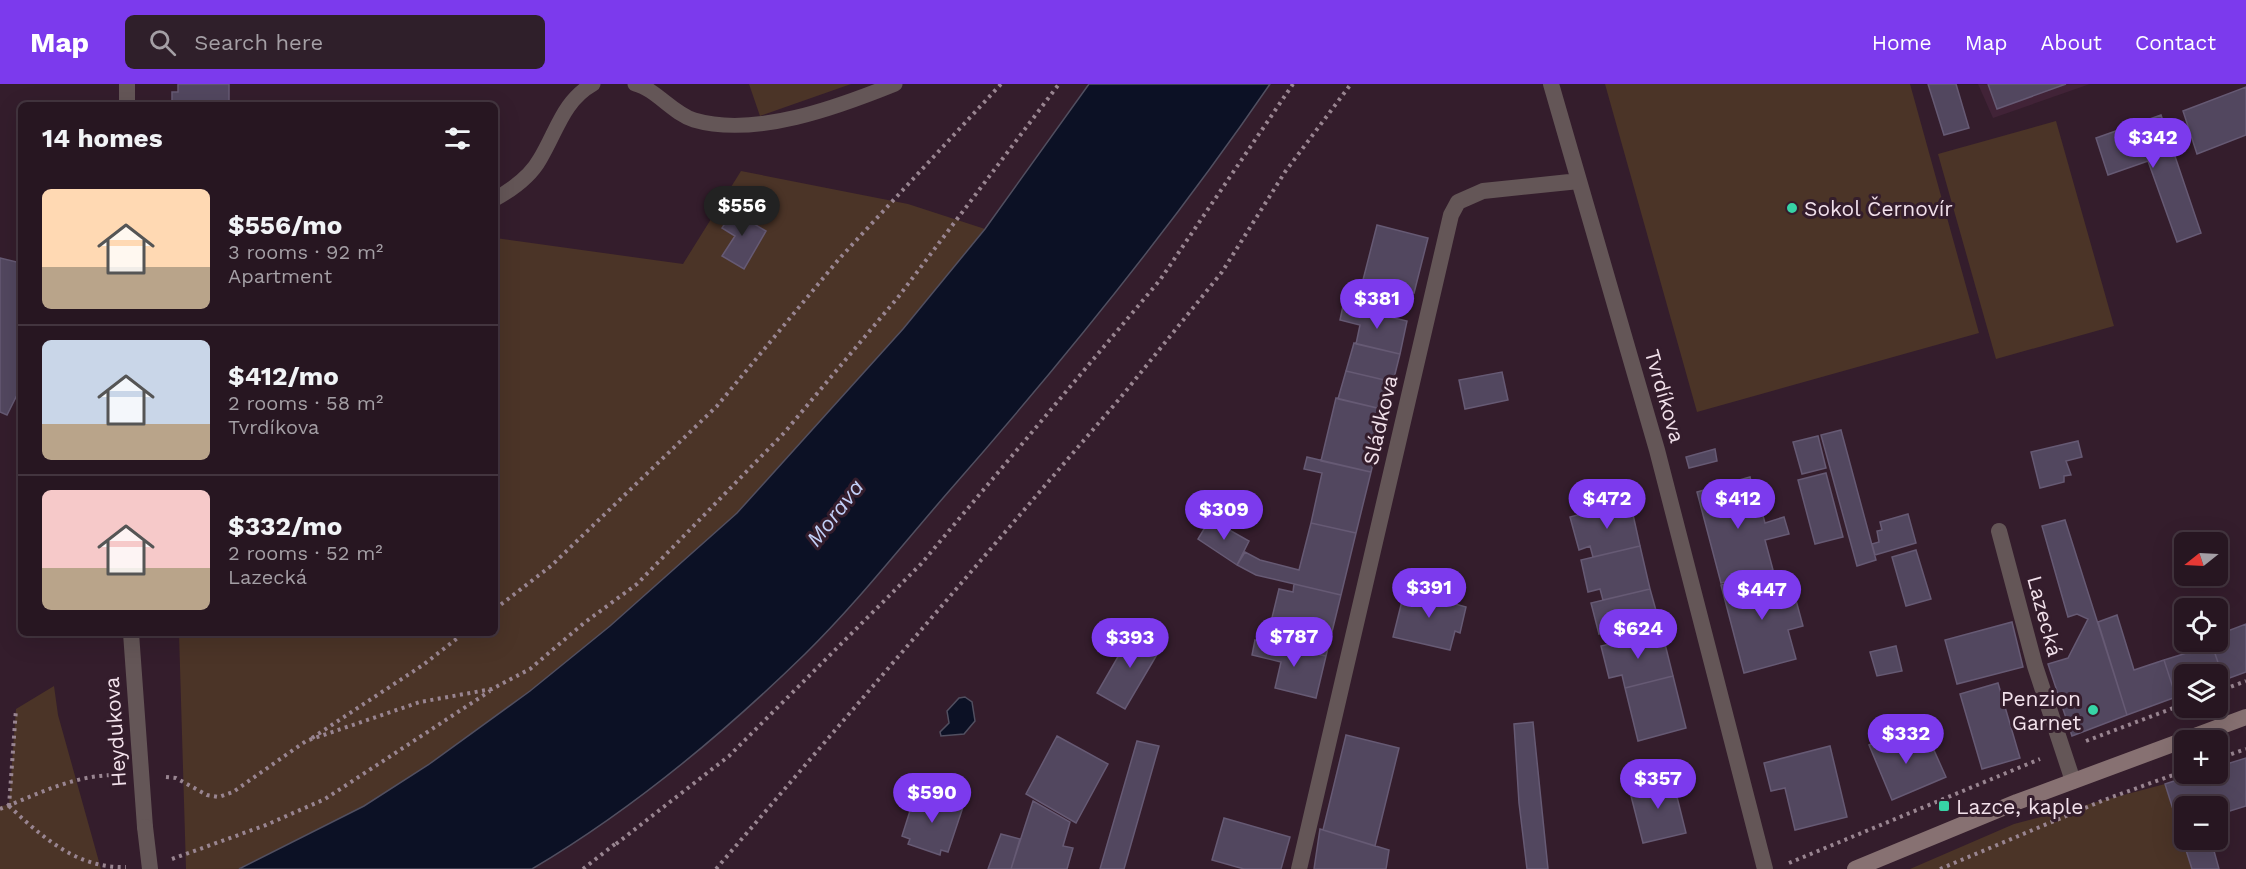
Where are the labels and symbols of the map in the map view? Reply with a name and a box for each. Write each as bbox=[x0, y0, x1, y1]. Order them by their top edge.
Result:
pin: $342 bbox=[2117, 118, 2189, 169]
pin: $556 bbox=[706, 186, 778, 237]
place label: Sokol Černovír bbox=[1804, 196, 1953, 221]
marker: Sokol Černovír bbox=[1785, 201, 1799, 215]
pin: $381 bbox=[1341, 279, 1413, 330]
street label: Tvrdíkova bbox=[1640, 346, 1690, 446]
street label: Sládkova bbox=[1358, 372, 1403, 467]
water label: Morava bbox=[801, 475, 869, 551]
pin: $472 bbox=[1571, 479, 1643, 530]
pin: $412 bbox=[1702, 479, 1774, 530]
pin: $309 bbox=[1188, 490, 1260, 541]
north arrow bbox=[2174, 532, 2228, 586]
pin: $391 bbox=[1393, 568, 1465, 619]
pin: $447 bbox=[1726, 570, 1798, 621]
street label: Lazecká bbox=[2022, 573, 2068, 659]
pin: $624 bbox=[1602, 609, 1674, 660]
pin: $787 bbox=[1258, 617, 1330, 668]
pin: $393 bbox=[1094, 618, 1166, 669]
street label: Heydukova bbox=[99, 676, 131, 788]
place label: Penzion Garnet bbox=[2001, 686, 2081, 735]
marker: Penzion Garnet bbox=[2086, 703, 2100, 717]
pin: $332 bbox=[1870, 714, 1942, 765]
pin: $357 bbox=[1622, 759, 1694, 810]
pin: $590 bbox=[896, 773, 968, 824]
place label: Lazce, kaple bbox=[1956, 794, 2083, 819]
marker: Lazce, kaple bbox=[1937, 799, 1951, 813]

